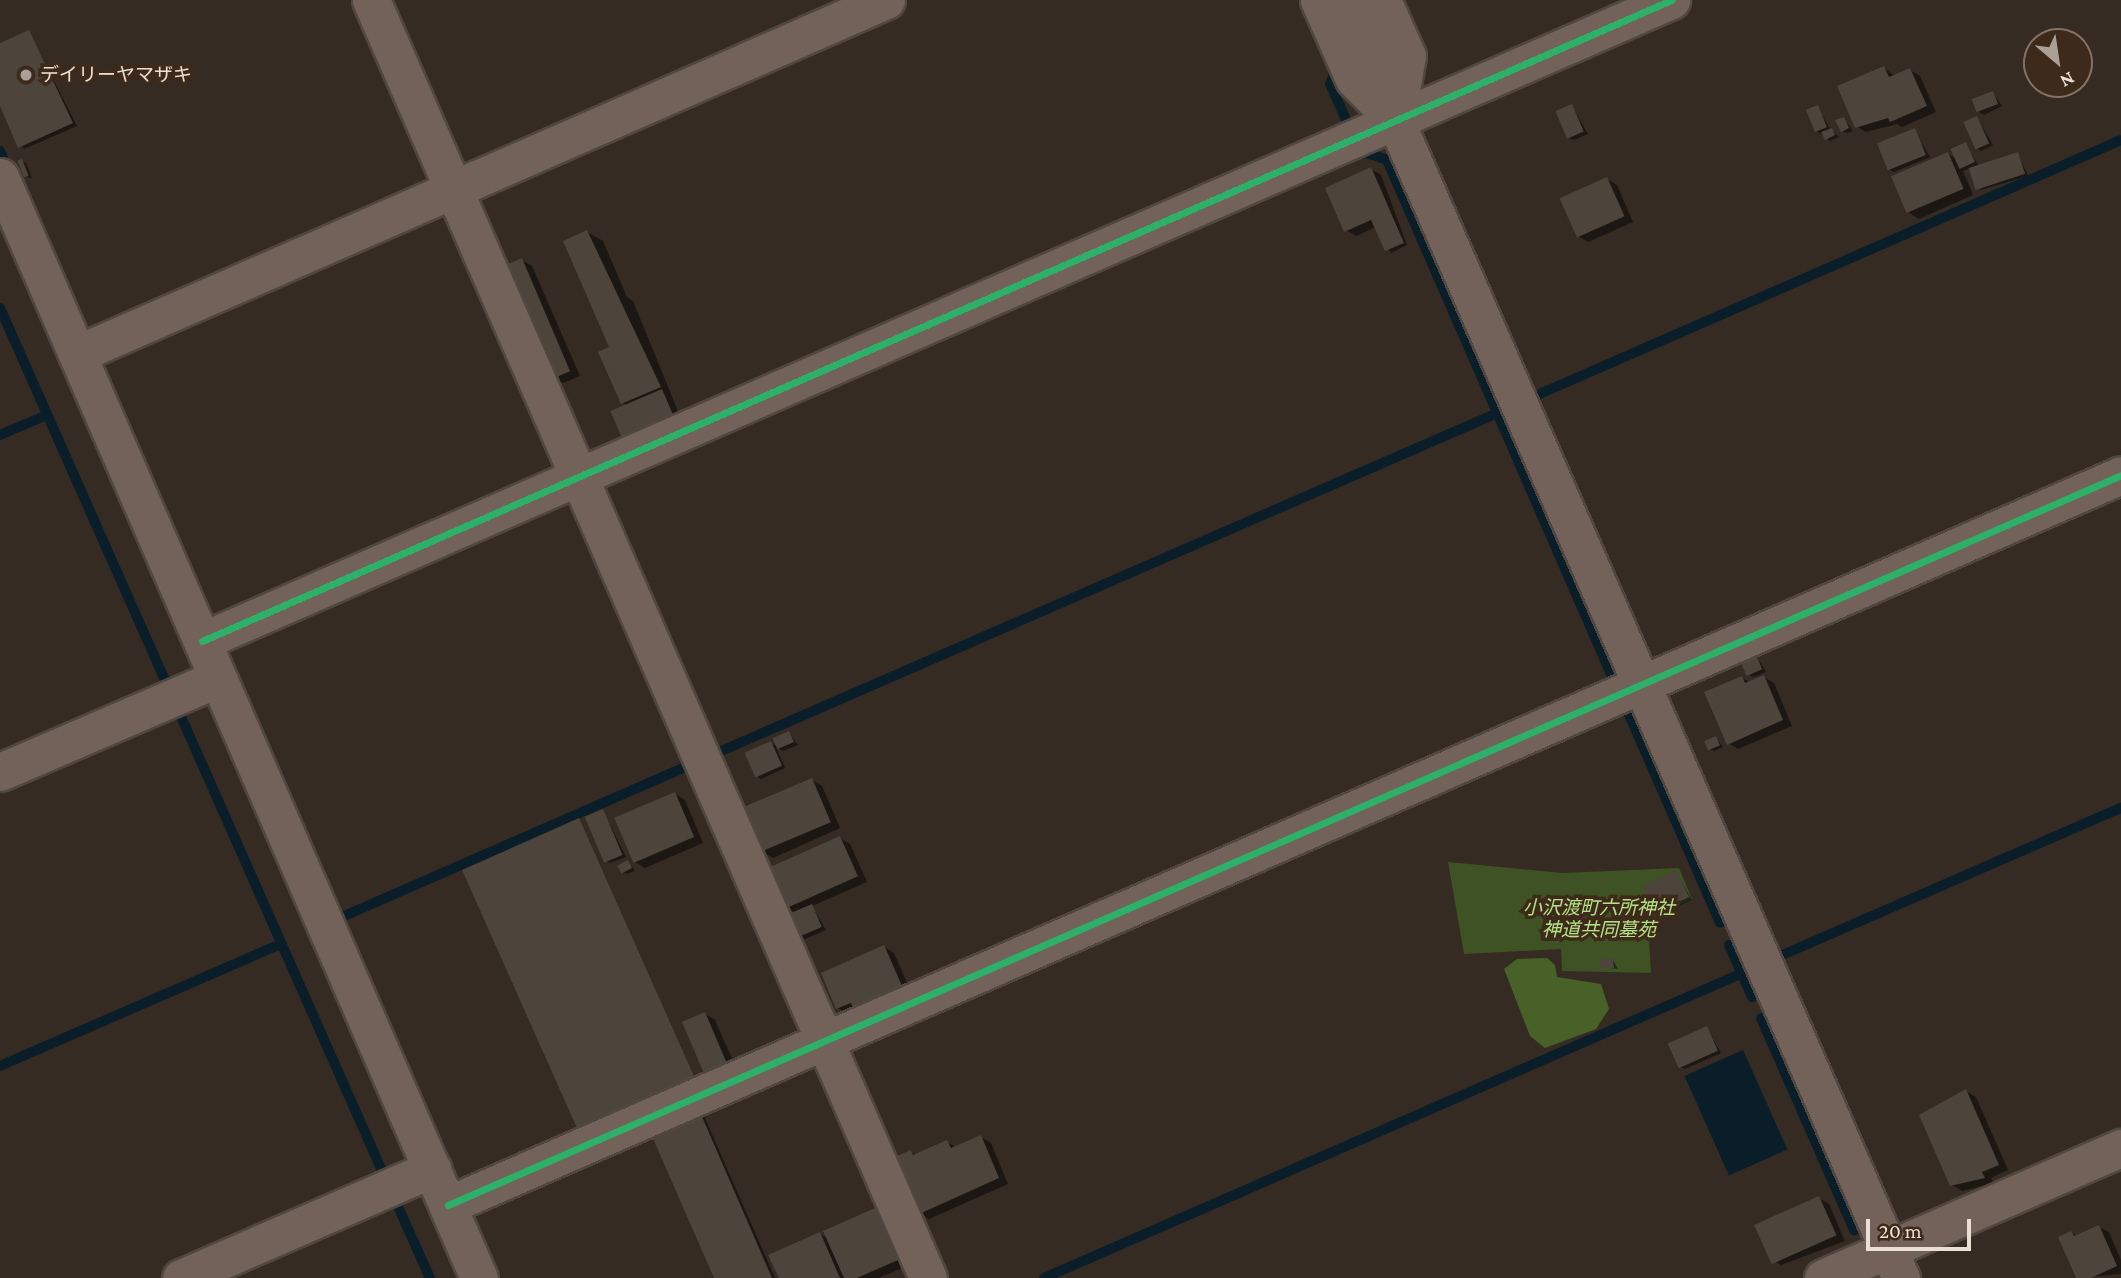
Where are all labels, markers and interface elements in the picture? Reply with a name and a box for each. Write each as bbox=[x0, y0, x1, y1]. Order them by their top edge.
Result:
north arrow bbox=[2023, 28, 2093, 98]
place label: デイリーヤマザキ bbox=[40, 64, 192, 86]
marker: デイリーヤマザキ bbox=[18, 67, 34, 83]
text: N bbox=[2057, 68, 2078, 92]
park label: 小沢渡町六所神社 神道共同墓苑 bbox=[1523, 897, 1675, 941]
scale bar bbox=[1869, 1204, 1974, 1248]
text: 20 m bbox=[1879, 1219, 1922, 1243]

